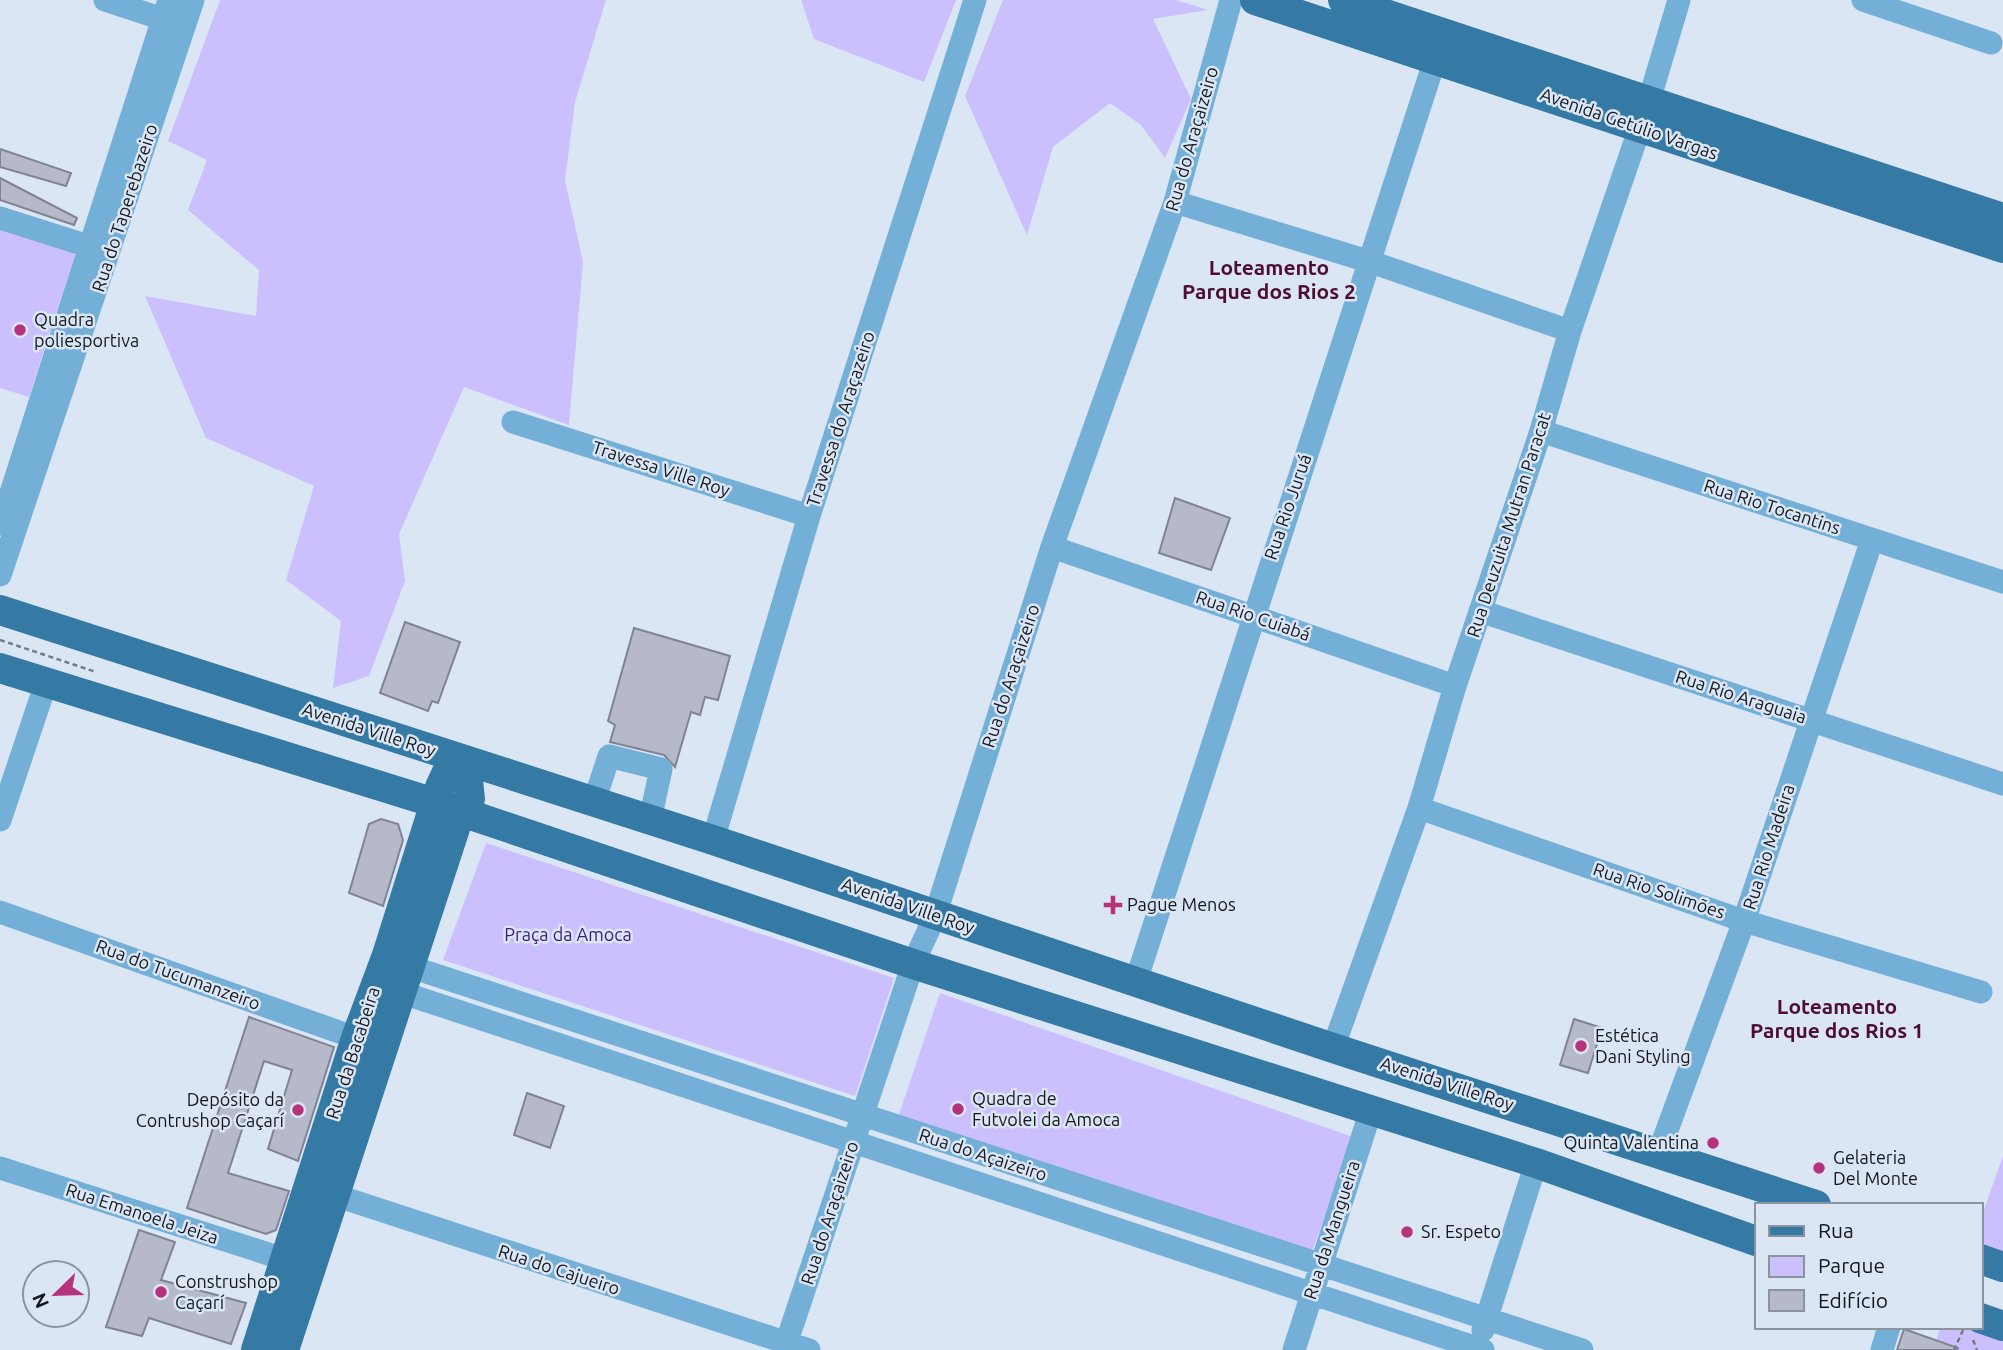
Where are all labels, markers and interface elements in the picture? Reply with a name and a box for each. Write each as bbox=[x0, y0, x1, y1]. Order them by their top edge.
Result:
street label: Rua do Araçaizeiro bbox=[1161, 64, 1221, 213]
street label: Avenida Getúlio Vargas bbox=[1538, 83, 1721, 163]
street label: Rua do Taperebazeiro bbox=[87, 121, 161, 294]
district label: Loteamento Parque dos Rios 2 bbox=[1182, 255, 1356, 303]
place label: Quadra poliesportiva bbox=[34, 309, 139, 350]
marker: Quadra poliesportiva bbox=[12, 322, 28, 338]
street label: Travessa do Araçazeiro bbox=[802, 328, 878, 509]
street label: Rua Deuzuita Mutran Paracat bbox=[1462, 410, 1554, 640]
street label: Travessa Ville Roy bbox=[590, 436, 733, 500]
street label: Rua Rio Juruá bbox=[1260, 451, 1315, 562]
street label: Rua Rio Tocantins bbox=[1702, 475, 1843, 538]
street label: Rua Rio Cuiabá bbox=[1193, 586, 1313, 644]
street label: Rua do Araçaizeiro bbox=[977, 602, 1043, 750]
street label: Rua Rio Araguaia bbox=[1673, 665, 1809, 727]
street label: Avenida Ville Roy bbox=[300, 698, 439, 760]
street label: Rua Rio Madeira bbox=[1738, 781, 1798, 912]
street label: Rua Rio Solimões bbox=[1591, 858, 1728, 922]
street label: Avenida Ville Roy bbox=[839, 873, 978, 937]
place label: Pague Menos bbox=[1127, 894, 1236, 914]
marker: Pague Menos bbox=[1105, 897, 1121, 913]
park label: Praça da Amoca bbox=[504, 924, 632, 944]
street label: Rua do Tucumanzeiro bbox=[93, 935, 263, 1013]
street label: Rua da Bacabeira bbox=[321, 984, 383, 1121]
district label: Loteamento Parque dos Rios 1 bbox=[1750, 994, 1924, 1042]
place label: Estética Dani Styling bbox=[1595, 1025, 1691, 1066]
marker: Estética Dani Styling bbox=[1573, 1038, 1589, 1054]
street label: Avenida Ville Roy bbox=[1378, 1052, 1517, 1114]
place label: Quadra de Futvolei da Amoca bbox=[972, 1088, 1120, 1129]
place label: Depósito da Contrushop Caçarí bbox=[136, 1089, 285, 1130]
marker: Quadra de Futvolei da Amoca bbox=[950, 1101, 966, 1117]
marker: Depósito da Contrushop Caçarí bbox=[290, 1102, 306, 1118]
street label: Rua do Açaizeiro bbox=[917, 1124, 1050, 1184]
place label: Quinta Valentina bbox=[1563, 1132, 1699, 1153]
marker: Quinta Valentina bbox=[1705, 1135, 1721, 1151]
street label: Rua do Araçaizeiro bbox=[796, 1139, 862, 1287]
place label: Gelateria Del Monte bbox=[1833, 1147, 1918, 1188]
street label: Rua da Mangueira bbox=[1299, 1158, 1363, 1302]
marker: Gelateria Del Monte bbox=[1811, 1160, 1827, 1176]
street label: Rua Emanoela Jeiza bbox=[63, 1179, 221, 1247]
legend bbox=[1755, 1203, 1982, 1329]
text: Rua bbox=[1818, 1218, 1854, 1242]
place label: Sr. Espeto bbox=[1421, 1221, 1501, 1241]
marker: Sr. Espeto bbox=[1399, 1224, 1415, 1240]
street label: Rua do Cajueiro bbox=[496, 1240, 623, 1298]
text: Parque bbox=[1818, 1253, 1885, 1277]
north arrow bbox=[21, 1259, 91, 1329]
place label: Construshop Caçarí bbox=[175, 1271, 278, 1312]
marker: Construshop Caçarí bbox=[153, 1284, 169, 1300]
text: Edifício bbox=[1818, 1288, 1888, 1312]
text: N bbox=[27, 1290, 53, 1311]

